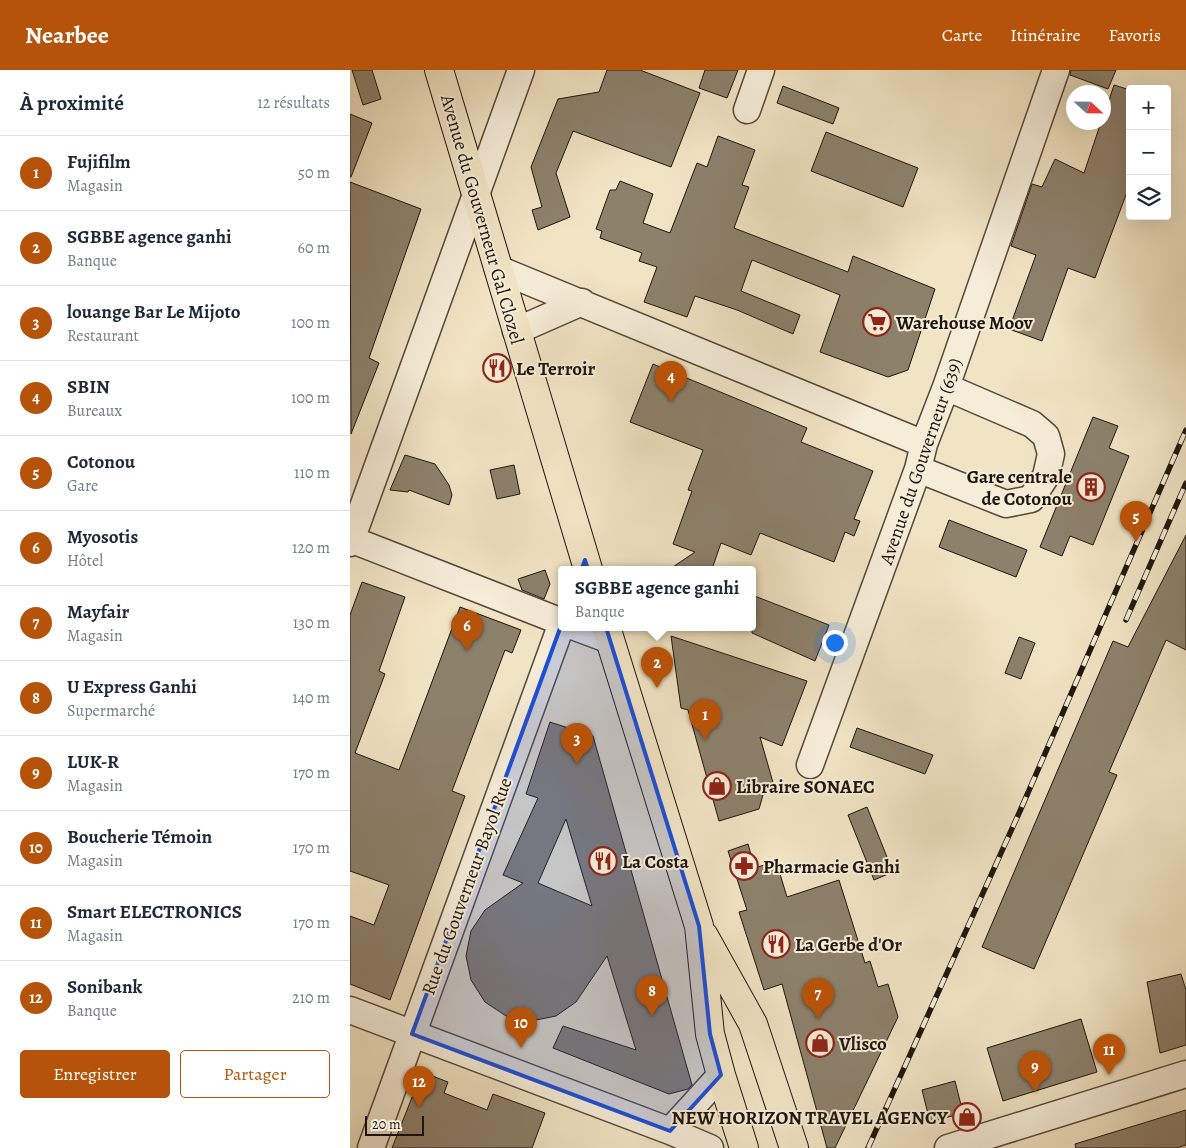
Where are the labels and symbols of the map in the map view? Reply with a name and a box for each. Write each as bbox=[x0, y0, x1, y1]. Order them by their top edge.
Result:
north arrow bbox=[1066, 85, 1111, 130]
street label: Avenue du Gouverneur Gal Clozel bbox=[434, 91, 530, 347]
supermarket icon: Warehouse Moov bbox=[862, 307, 892, 337]
place label: Warehouse Moov bbox=[895, 310, 1034, 336]
restaurant icon: Le Terroir bbox=[482, 353, 512, 383]
street label: Avenue du Gouverneur (639) bbox=[873, 355, 968, 569]
place label: Le Terroir bbox=[516, 356, 596, 382]
pin: 4 bbox=[655, 361, 687, 402]
place label: Gare centrale de Cotonou bbox=[967, 464, 1073, 512]
building icon: Gare centrale de Cotonou bbox=[1076, 472, 1106, 502]
pin: 5 bbox=[1120, 501, 1152, 542]
pin: 6 bbox=[451, 610, 483, 651]
your location bbox=[822, 630, 848, 656]
pin: 2 bbox=[641, 647, 673, 688]
pin: 1 bbox=[689, 699, 721, 740]
pin: 3 bbox=[561, 723, 593, 764]
shop icon: Libraire SONAEC bbox=[702, 771, 732, 801]
street label: Rue du Gouverneur Bayol Rue bbox=[415, 774, 518, 999]
place label: Libraire SONAEC bbox=[736, 774, 875, 800]
restaurant icon: La Costa bbox=[588, 846, 618, 876]
place label: La Costa bbox=[622, 849, 690, 875]
pharmacy icon: Pharmacie Ganhi bbox=[729, 851, 759, 881]
place label: Pharmacie Ganhi bbox=[763, 854, 901, 880]
restaurant icon: La Gerbe d'Or bbox=[761, 929, 791, 959]
place label: La Gerbe d'Or bbox=[795, 932, 902, 958]
pin: 8 bbox=[636, 975, 668, 1016]
pin: 7 bbox=[802, 978, 834, 1019]
pin: 10 bbox=[505, 1007, 537, 1048]
shop icon: Vlisco bbox=[805, 1028, 835, 1058]
place label: Vlisco bbox=[838, 1031, 887, 1057]
pin: 11 bbox=[1093, 1034, 1125, 1075]
pin: 9 bbox=[1019, 1051, 1051, 1092]
pin: 12 bbox=[403, 1066, 435, 1107]
shop icon: NEW HORIZON TRAVEL AGENCY bbox=[952, 1102, 982, 1132]
place label: NEW HORIZON TRAVEL AGENCY bbox=[672, 1105, 949, 1131]
scale bar bbox=[365, 1113, 424, 1136]

